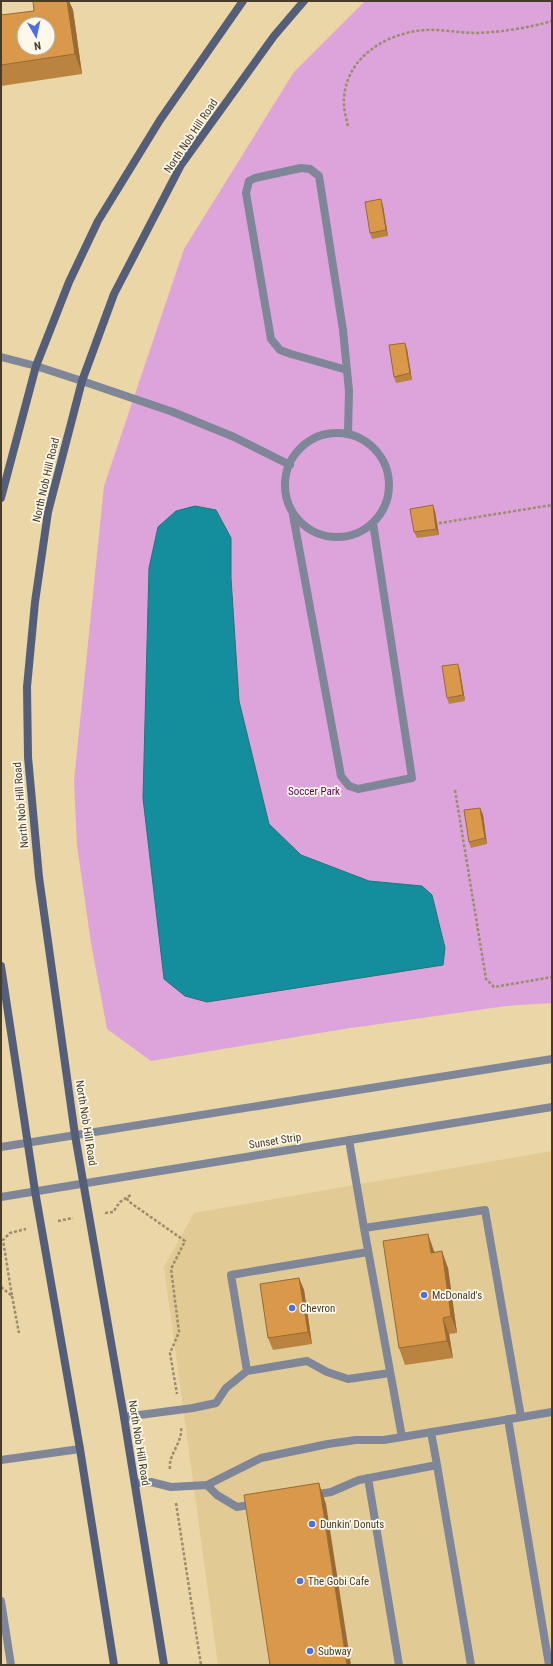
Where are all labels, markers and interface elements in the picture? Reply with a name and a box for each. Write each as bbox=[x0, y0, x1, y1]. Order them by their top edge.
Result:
north arrow bbox=[16, 16, 56, 56]
text: N bbox=[33, 38, 42, 52]
street label: North Nob Hill Road bbox=[161, 97, 221, 175]
street label: North Nob Hill Road bbox=[30, 436, 62, 524]
street label: North Nob Hill Road bbox=[11, 761, 31, 849]
park label: Soccer Park bbox=[288, 785, 340, 798]
street label: North Nob Hill Road bbox=[73, 1079, 99, 1167]
street label: Sunset Strip bbox=[248, 1130, 302, 1152]
place label: McDonald's bbox=[432, 1289, 482, 1302]
marker: McDonald's bbox=[419, 1290, 429, 1300]
place label: Chevron bbox=[300, 1302, 335, 1315]
marker: Chevron bbox=[287, 1303, 297, 1313]
street label: North Nob Hill Road bbox=[126, 1399, 152, 1487]
place label: Dunkin' Donuts bbox=[320, 1518, 384, 1531]
marker: Dunkin' Donuts bbox=[307, 1519, 317, 1529]
place label: The Gobi Cafe bbox=[308, 1575, 369, 1588]
marker: The Gobi Cafe bbox=[295, 1576, 305, 1586]
place label: Subway bbox=[318, 1645, 352, 1658]
marker: Subway bbox=[305, 1646, 315, 1656]

